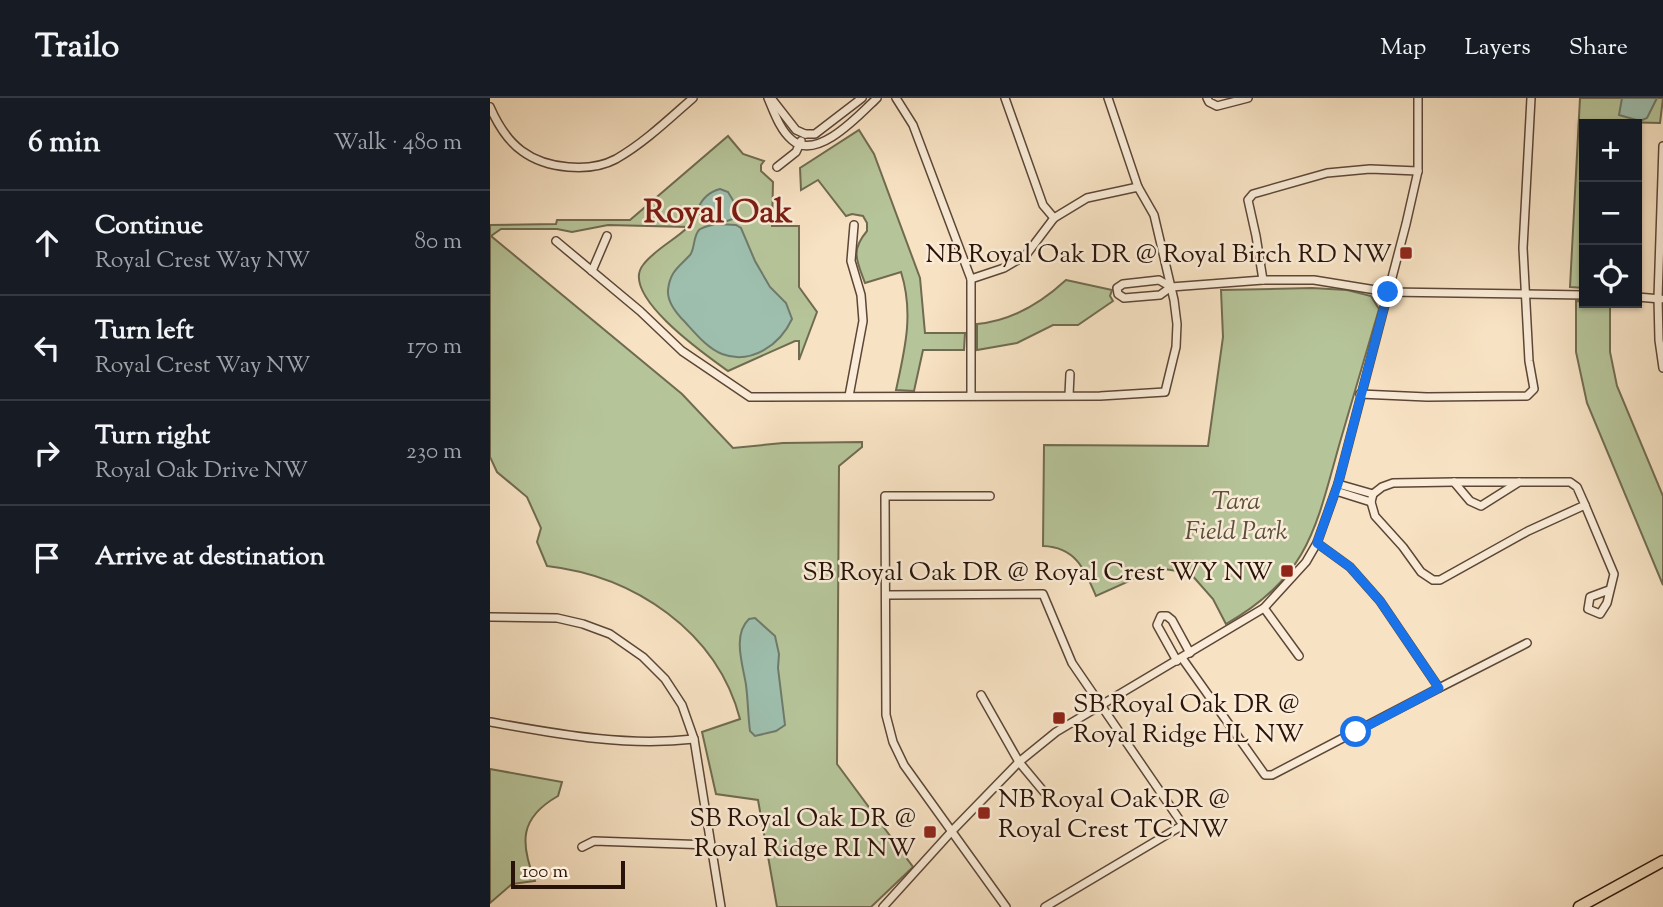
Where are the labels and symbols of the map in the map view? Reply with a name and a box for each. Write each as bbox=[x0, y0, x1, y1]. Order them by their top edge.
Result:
district label: Royal Oak bbox=[643, 190, 793, 238]
place label: NB Royal Oak DR @ Royal Birch RD NW bbox=[925, 237, 1392, 274]
marker: NB Royal Oak DR @ Royal Birch RD NW bbox=[1398, 245, 1414, 261]
route end bbox=[1372, 276, 1403, 307]
park label: Tara Field Park bbox=[1184, 484, 1288, 551]
place label: SB Royal Oak DR @ Royal Crest WY NW bbox=[802, 555, 1273, 592]
marker: SB Royal Oak DR @ Royal Crest WY NW bbox=[1279, 563, 1295, 579]
place label: SB Royal Oak DR @ Royal Ridge HL NW bbox=[1073, 687, 1304, 754]
marker: SB Royal Oak DR @ Royal Ridge HL NW bbox=[1051, 710, 1067, 726]
route start bbox=[1340, 716, 1371, 747]
place label: NB Royal Oak DR @ Royal Crest TC NW bbox=[998, 782, 1230, 849]
place label: SB Royal Oak DR @ Royal Ridge RI NW bbox=[689, 801, 916, 868]
marker: NB Royal Oak DR @ Royal Crest TC NW bbox=[976, 805, 992, 821]
marker: SB Royal Oak DR @ Royal Ridge RI NW bbox=[922, 824, 938, 840]
scale bar bbox=[511, 858, 625, 890]

